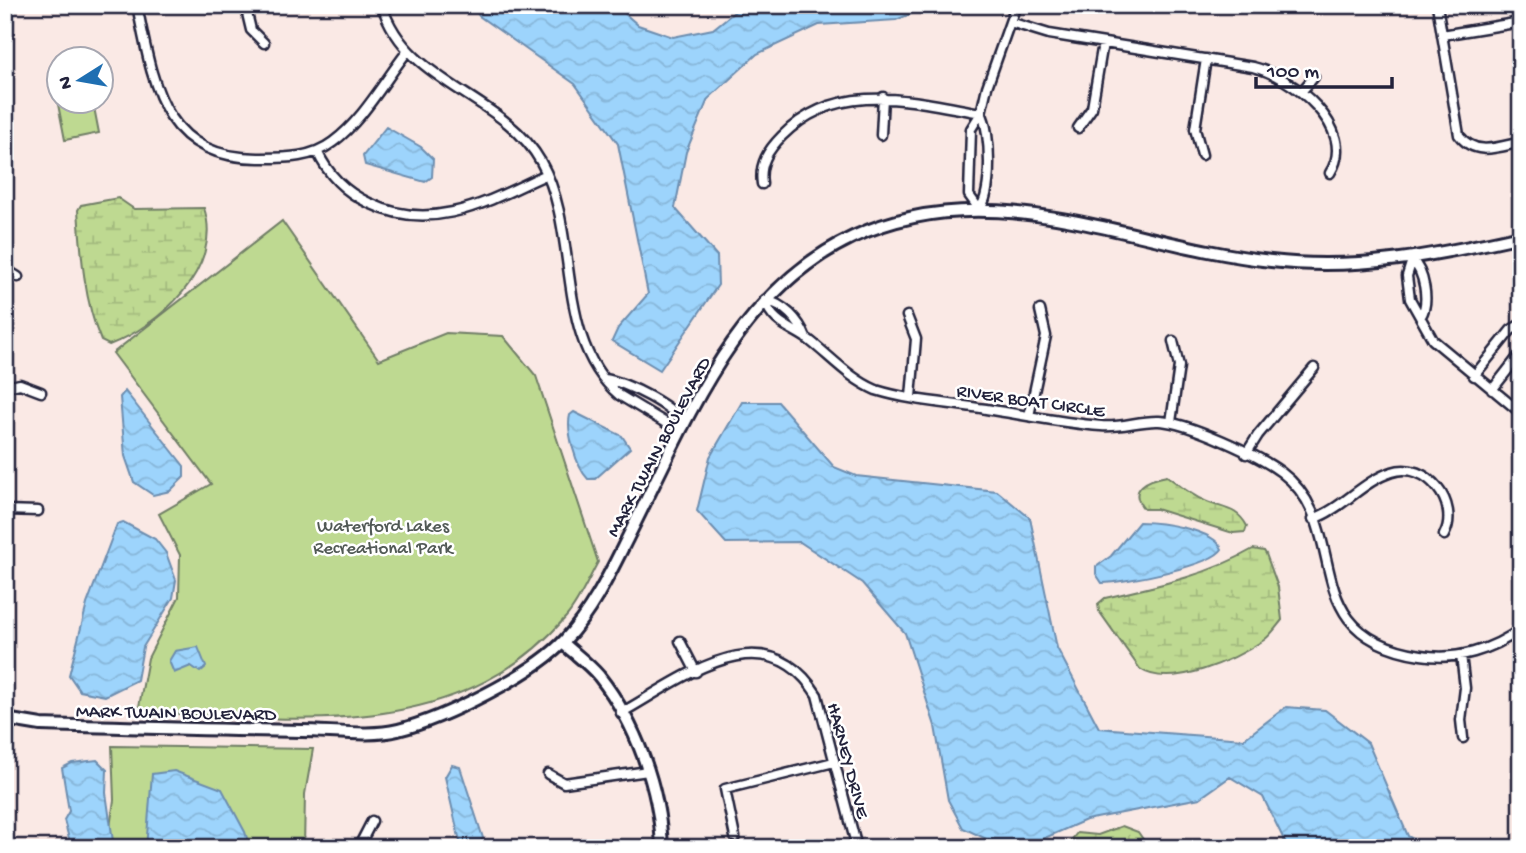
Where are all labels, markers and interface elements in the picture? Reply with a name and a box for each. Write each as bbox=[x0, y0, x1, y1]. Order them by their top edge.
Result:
north arrow bbox=[46, 46, 116, 116]
scale bar bbox=[1256, 46, 1393, 90]
text: 100 m bbox=[1266, 61, 1319, 86]
text: N bbox=[54, 74, 79, 91]
street label: MARK TWAIN BOULEVARD bbox=[603, 353, 718, 542]
street label: RIVER BOAT CIRCLE bbox=[955, 381, 1107, 424]
park label: Waterford Lakes Recreational Park bbox=[313, 516, 454, 561]
street label: MARK TWAIN BOULEVARD bbox=[76, 701, 277, 728]
street label: HARNEY DRIVE bbox=[820, 701, 873, 822]

